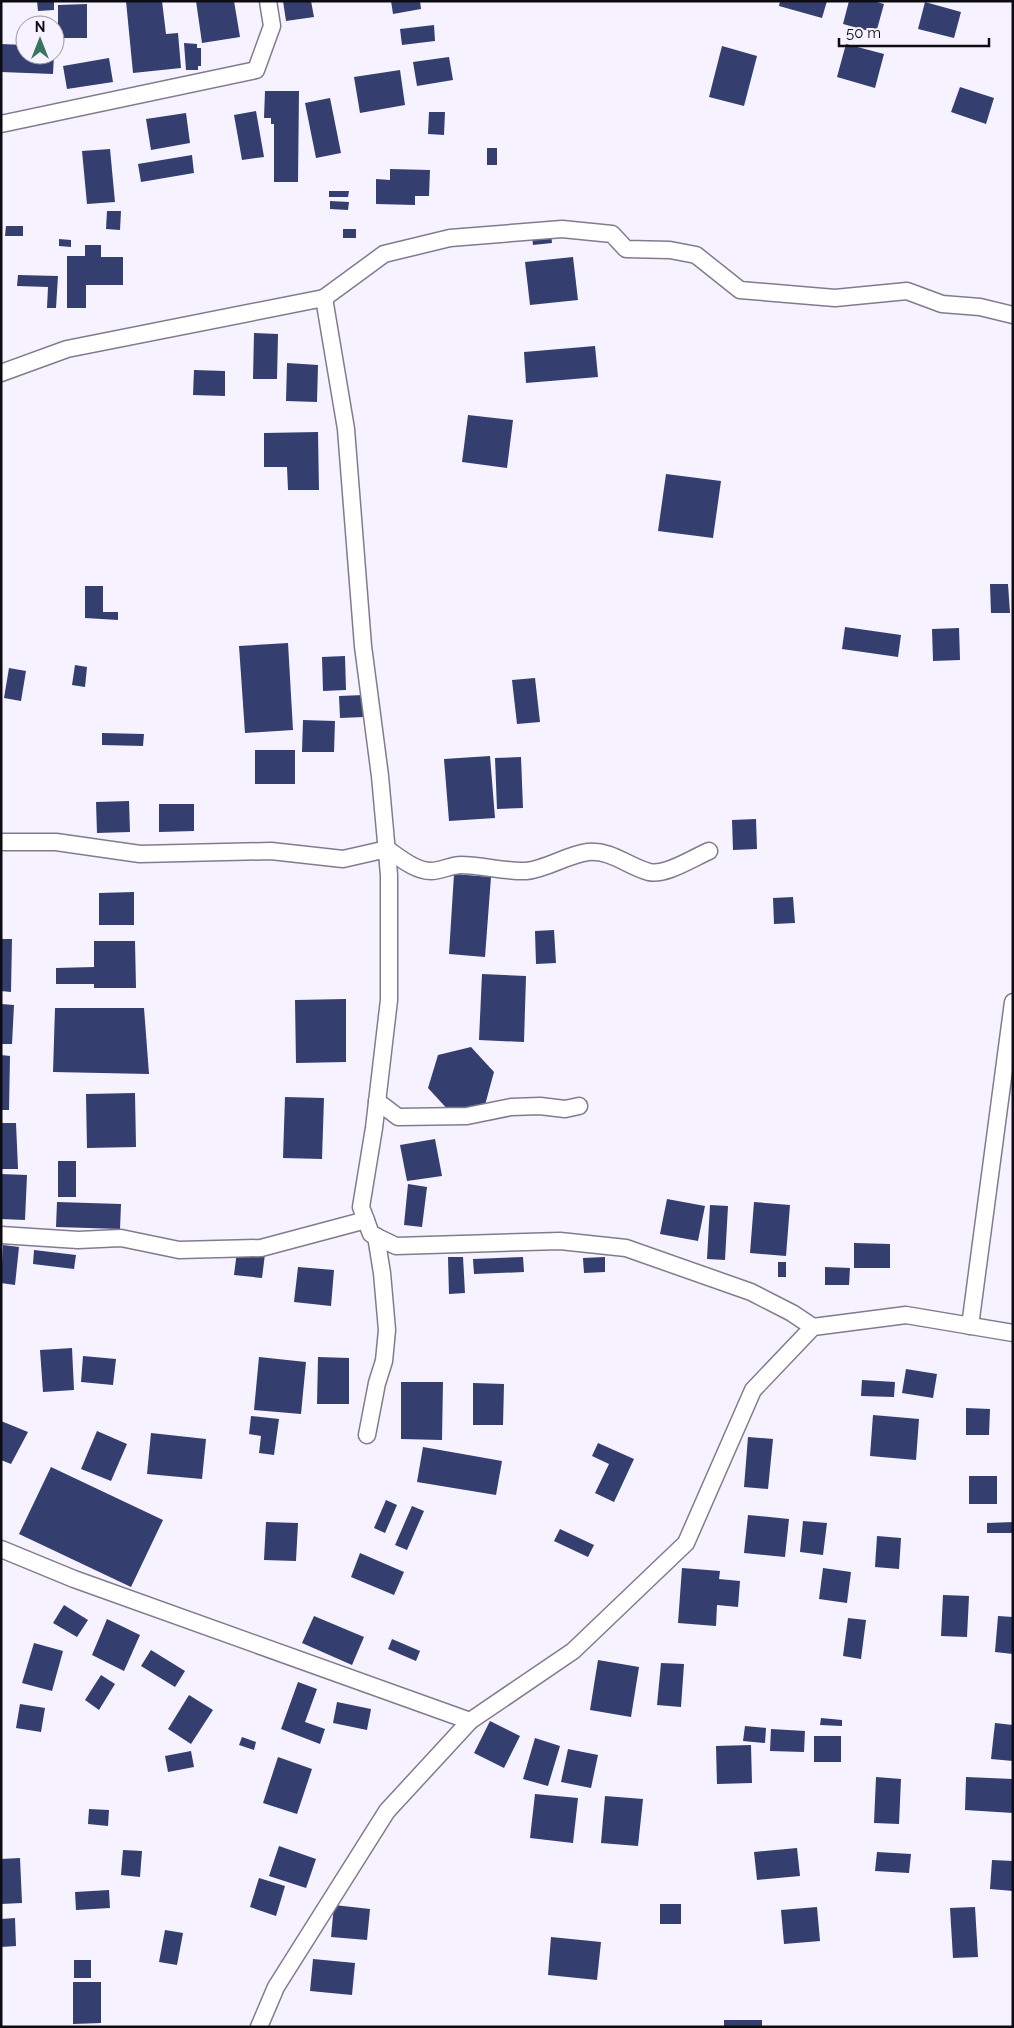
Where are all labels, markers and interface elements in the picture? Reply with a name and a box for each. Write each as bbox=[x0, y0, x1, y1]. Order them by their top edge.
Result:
north arrow bbox=[15, 15, 65, 65]
scale bar bbox=[839, 15, 989, 47]
text: N bbox=[35, 19, 45, 35]
text: 50 m bbox=[846, 24, 881, 42]

